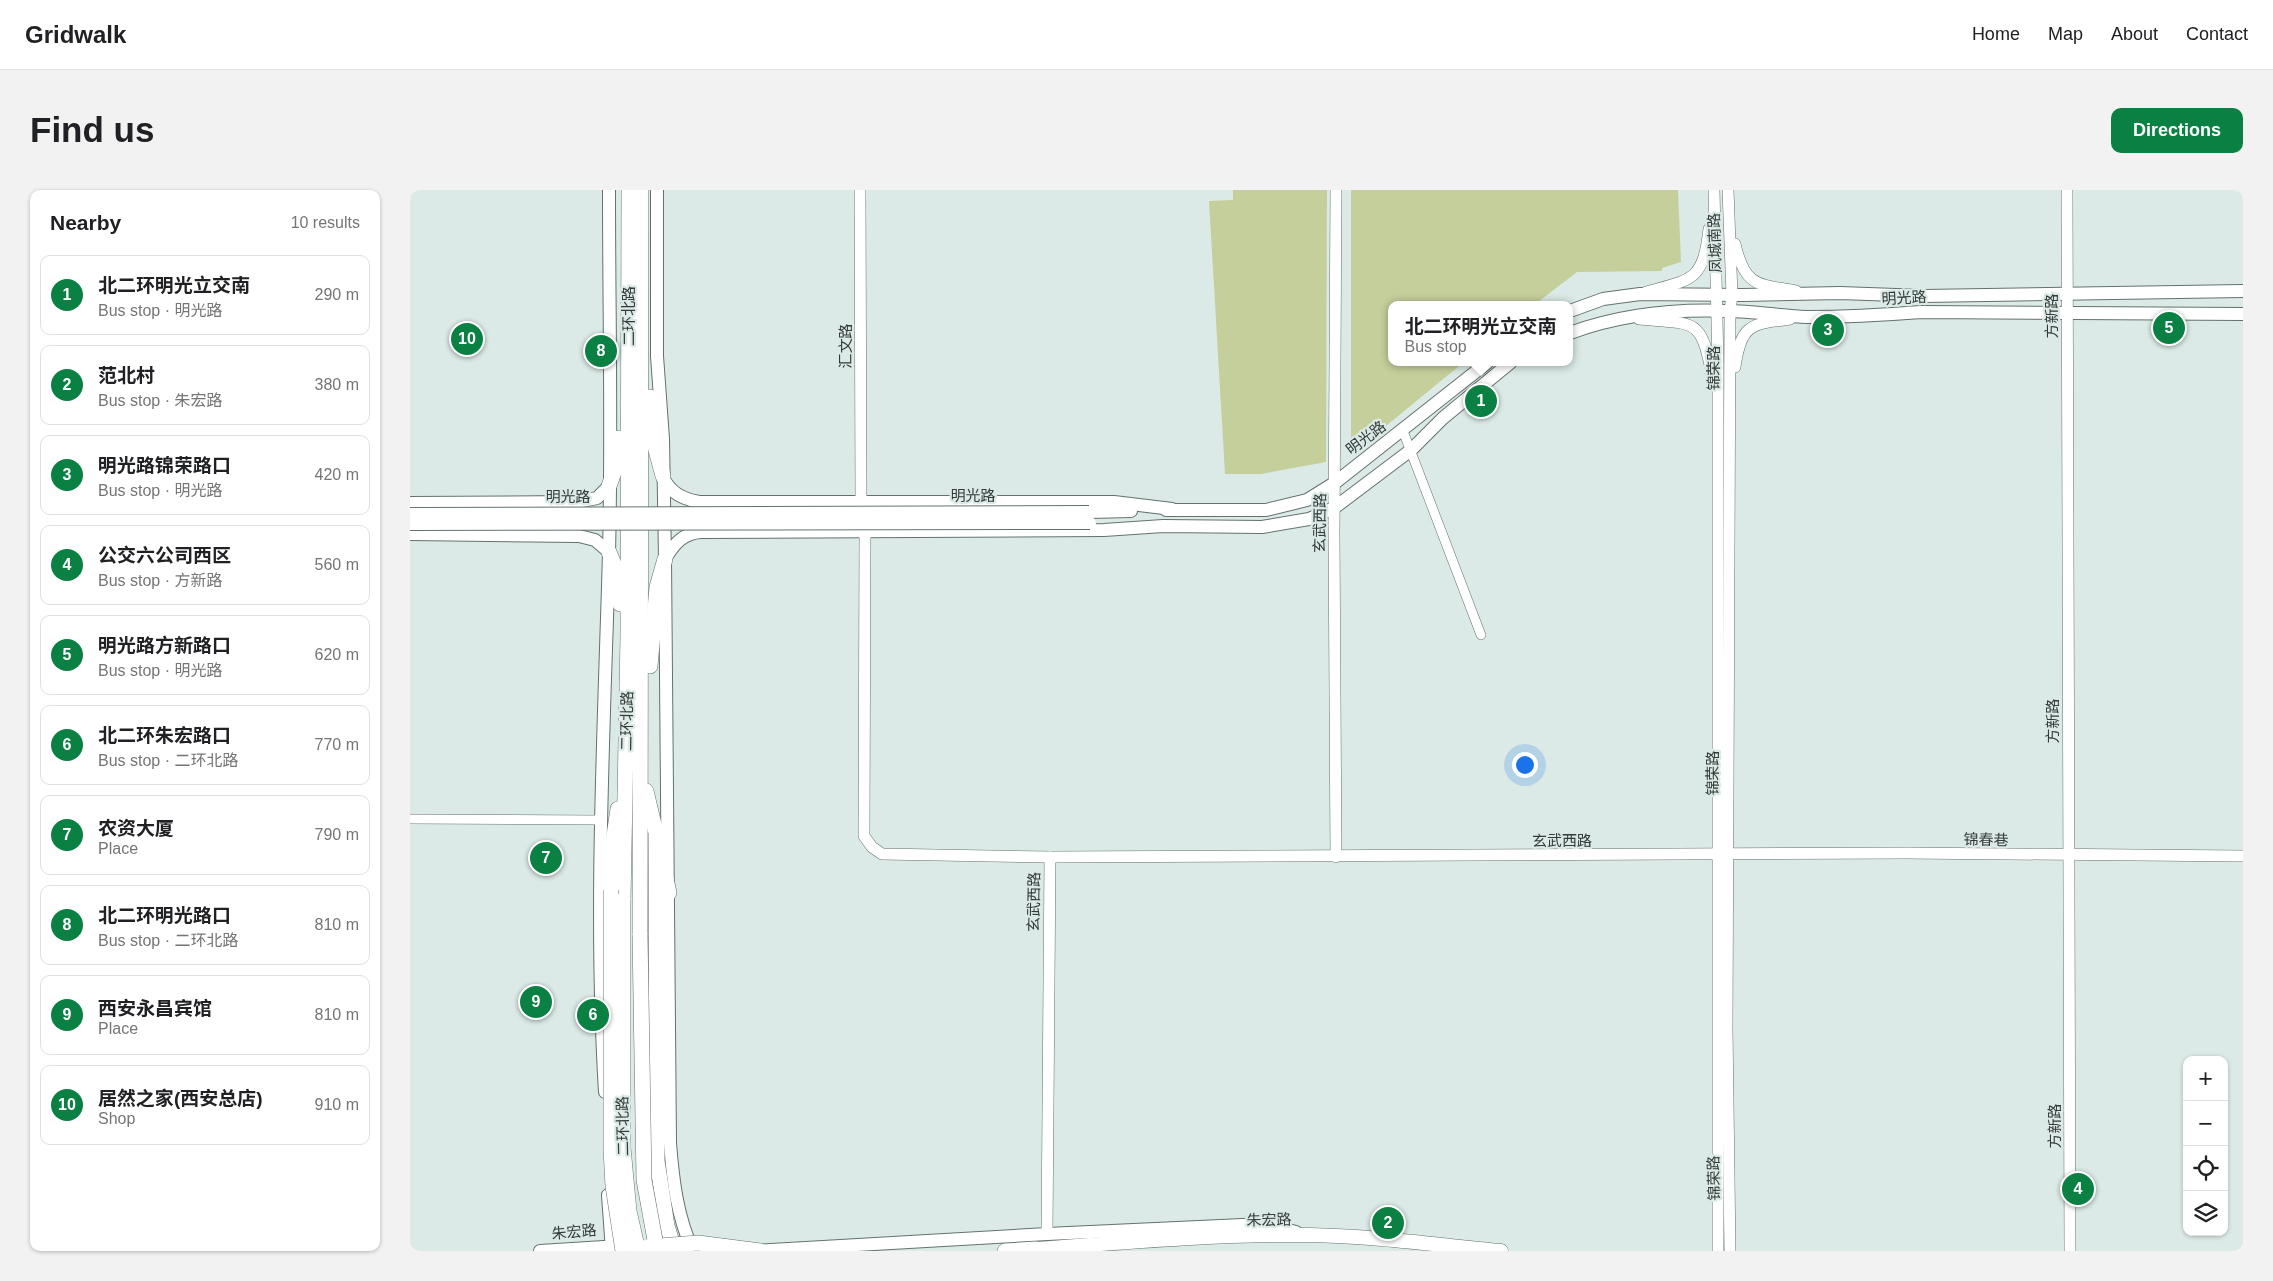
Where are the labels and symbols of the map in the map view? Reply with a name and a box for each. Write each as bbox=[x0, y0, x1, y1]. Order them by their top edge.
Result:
street label: 凤城南路 bbox=[1705, 213, 1724, 273]
street label: 二环北路 bbox=[620, 286, 637, 346]
street label: 明光路 bbox=[1881, 288, 1927, 307]
street label: 方新路 bbox=[2043, 293, 2060, 339]
pin: 5 bbox=[2153, 309, 2185, 347]
pin: 3 bbox=[1812, 311, 1844, 349]
pin: 10 bbox=[451, 320, 483, 358]
street label: 汇文路 bbox=[837, 323, 854, 369]
pin: 8 bbox=[585, 332, 617, 370]
street label: 锦荣路 bbox=[1705, 345, 1722, 391]
pin: 1 bbox=[1465, 382, 1497, 420]
street label: 明光路 bbox=[1343, 417, 1389, 458]
street label: 明光路 bbox=[950, 487, 996, 504]
street label: 明光路 bbox=[545, 488, 591, 505]
street label: 玄武西路 bbox=[1310, 493, 1329, 553]
street label: 二环北路 bbox=[617, 691, 636, 751]
street label: 方新路 bbox=[2044, 698, 2061, 744]
street label: 锦荣路 bbox=[1704, 750, 1721, 796]
your location bbox=[1512, 752, 1538, 778]
street label: 锦春巷 bbox=[1963, 831, 2009, 848]
street label: 玄武西路 bbox=[1532, 832, 1592, 849]
pin: 7 bbox=[530, 839, 562, 877]
street label: 玄武西路 bbox=[1024, 872, 1043, 932]
pin: 9 bbox=[520, 983, 552, 1021]
pin: 6 bbox=[577, 996, 609, 1034]
street label: 二环北路 bbox=[613, 1096, 632, 1156]
street label: 方新路 bbox=[2046, 1103, 2063, 1149]
street label: 锦荣路 bbox=[1705, 1155, 1722, 1201]
pin: 4 bbox=[2062, 1170, 2094, 1208]
pin: 2 bbox=[1372, 1204, 1404, 1242]
street label: 朱宏路 bbox=[1246, 1211, 1292, 1228]
street label: 朱宏路 bbox=[551, 1221, 597, 1242]

